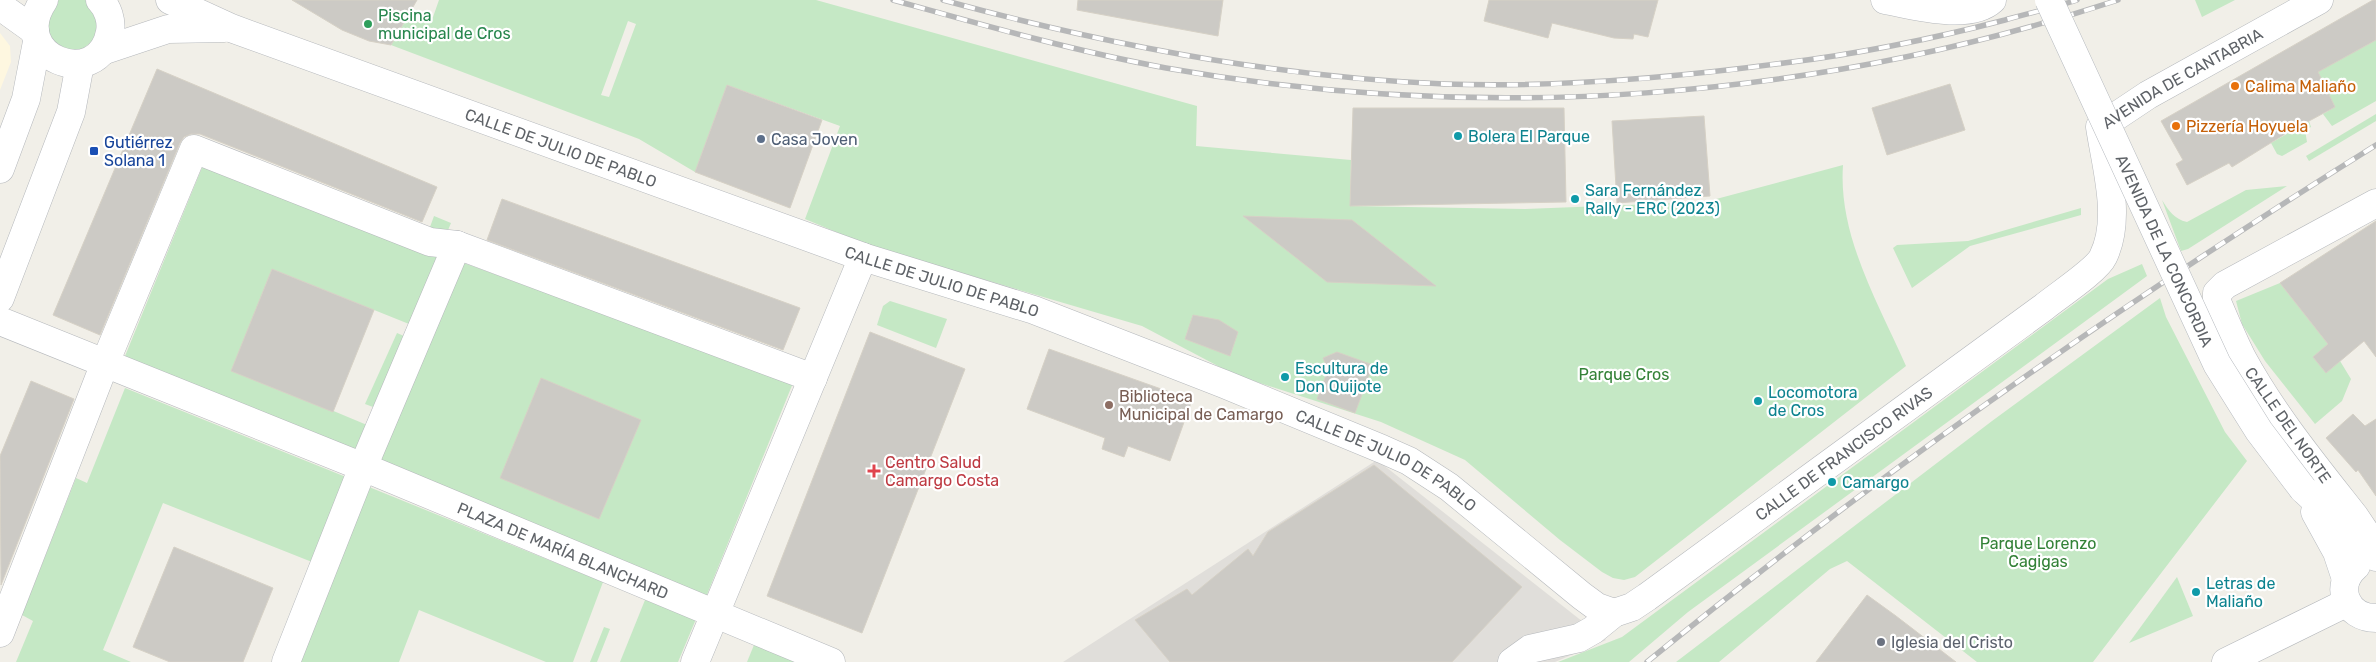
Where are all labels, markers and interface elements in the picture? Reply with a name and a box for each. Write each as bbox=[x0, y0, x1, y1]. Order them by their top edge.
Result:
place label: Piscina municipal de Cros bbox=[378, 6, 511, 43]
marker: Piscina municipal de Cros bbox=[362, 18, 374, 30]
street label: AVENIDA DE CANTABRIA bbox=[2098, 24, 2266, 132]
place label: Calima Maliaño bbox=[2245, 77, 2356, 96]
marker: Calima Maliaño bbox=[2229, 80, 2241, 92]
street label: CALLE DE JULIO DE PABLO bbox=[462, 104, 659, 191]
place label: Pizzería Hoyuela bbox=[2186, 117, 2308, 136]
marker: Pizzería Hoyuela bbox=[2170, 120, 2182, 132]
place label: Bolera El Parque bbox=[1468, 127, 1590, 146]
place label: Casa Joven bbox=[771, 130, 858, 149]
marker: Bolera El Parque bbox=[1452, 130, 1464, 142]
place label: Gutiérrez Solana 1 bbox=[104, 133, 173, 170]
marker: Casa Joven bbox=[755, 133, 767, 145]
marker: Gutiérrez Solana 1 bbox=[88, 145, 100, 157]
street label: AVENIDA DE LA CONCORDIA bbox=[2112, 152, 2217, 350]
place label: Sara Fernández Rally - ERC (2023) bbox=[1585, 181, 1720, 218]
marker: Sara Fernández Rally - ERC (2023) bbox=[1569, 193, 1581, 205]
street label: CALLE DE JULIO DE PABLO bbox=[842, 242, 1042, 321]
place label: Escultura de Don Quijote bbox=[1295, 359, 1388, 396]
street label: CALLE DEL NORTE bbox=[2241, 363, 2335, 487]
park label: Parque Cros bbox=[1579, 365, 1669, 384]
marker: Escultura de Don Quijote bbox=[1279, 371, 1291, 383]
street label: CALLE DE FRANCISCO RIVAS bbox=[1751, 382, 1936, 524]
place label: Locomotora de Cros bbox=[1768, 383, 1858, 420]
place label: Biblioteca Municipal de Camargo bbox=[1119, 387, 1283, 424]
marker: Locomotora de Cros bbox=[1752, 395, 1764, 407]
marker: Biblioteca Municipal de Camargo bbox=[1103, 399, 1115, 411]
street label: CALLE DE JULIO DE PABLO bbox=[1293, 405, 1480, 515]
place label: Centro Salud Camargo Costa bbox=[885, 453, 999, 490]
marker: Centro Salud Camargo Costa bbox=[867, 464, 881, 478]
place label: Camargo bbox=[1842, 473, 1909, 492]
marker: Camargo bbox=[1826, 476, 1838, 488]
street label: PLAZA DE MARÍA BLANCHARD bbox=[455, 498, 671, 603]
park label: Parque Lorenzo Cagigas bbox=[1980, 534, 2096, 571]
place label: Letras de Maliaño bbox=[2206, 574, 2275, 611]
marker: Letras de Maliaño bbox=[2190, 586, 2202, 598]
place label: Iglesia del Cristo bbox=[1891, 633, 2013, 652]
marker: Iglesia del Cristo bbox=[1875, 636, 1887, 648]

